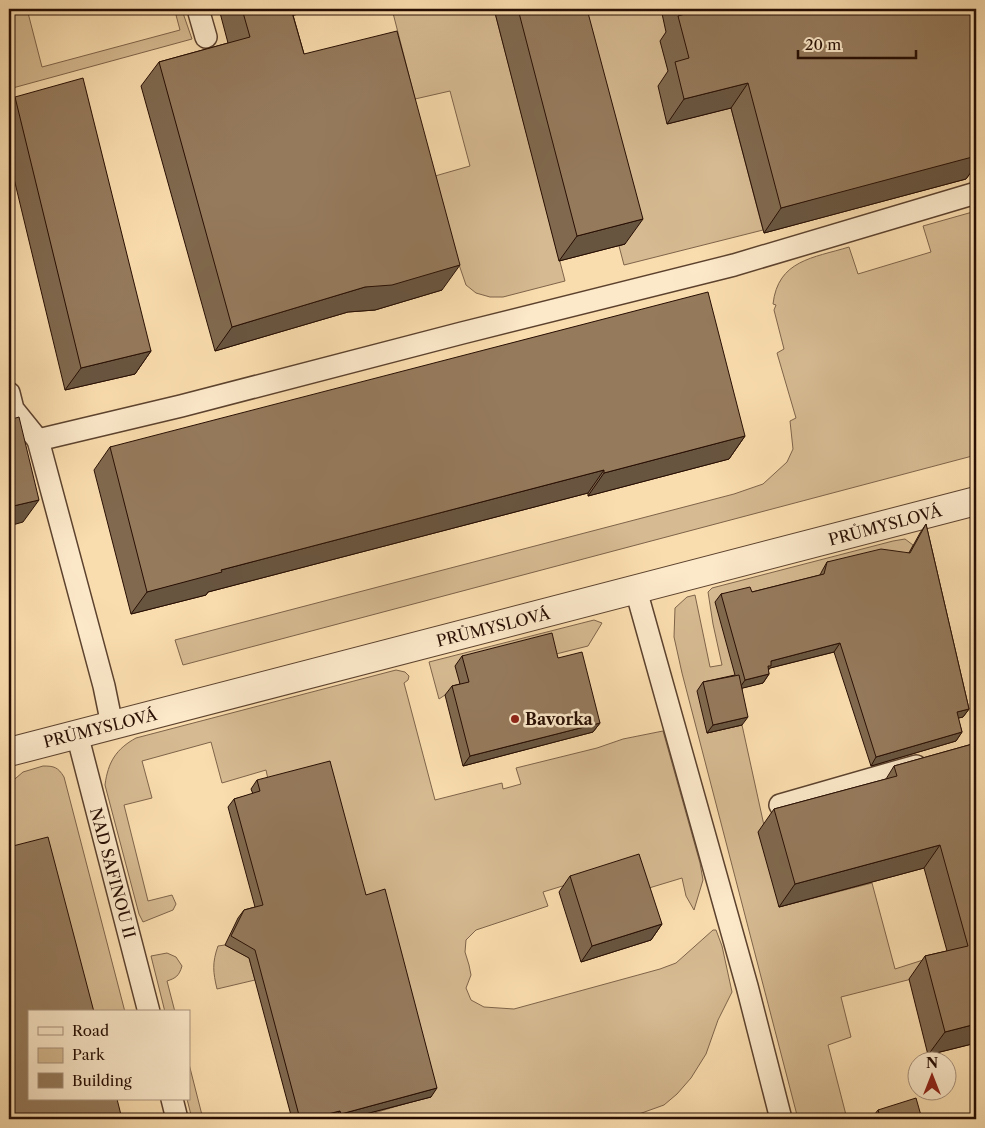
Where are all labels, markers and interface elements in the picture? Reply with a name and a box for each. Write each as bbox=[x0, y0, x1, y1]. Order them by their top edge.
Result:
scale bar bbox=[798, 28, 915, 60]
text: 20 m bbox=[805, 35, 841, 54]
street label: PRŮMYSLOVÁ bbox=[826, 499, 945, 550]
street label: PRŮMYSLOVÁ bbox=[434, 602, 553, 651]
street label: PRŮMYSLOVÁ bbox=[41, 703, 160, 752]
place label: Bavorka bbox=[525, 709, 594, 729]
marker: Bavorka bbox=[509, 713, 521, 725]
street label: NAD SAFINOU II bbox=[86, 805, 140, 941]
legend bbox=[28, 1010, 190, 1100]
text: Road bbox=[72, 1021, 109, 1040]
text: Park bbox=[72, 1045, 106, 1064]
north arrow bbox=[908, 1050, 958, 1100]
text: N bbox=[926, 1054, 938, 1072]
text: Building bbox=[72, 1071, 132, 1090]

